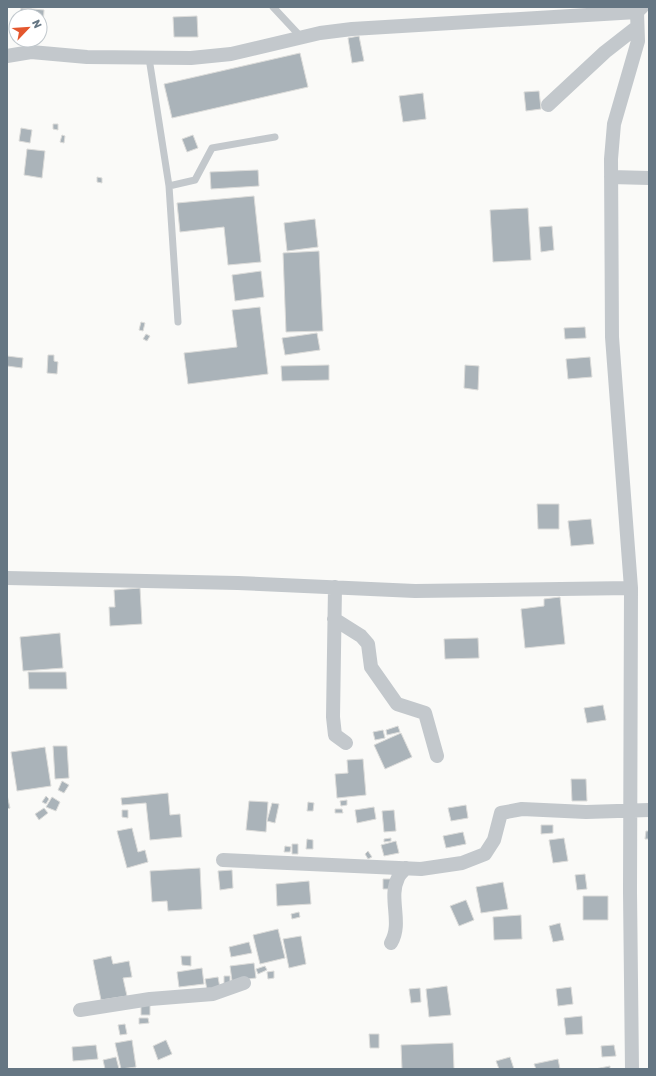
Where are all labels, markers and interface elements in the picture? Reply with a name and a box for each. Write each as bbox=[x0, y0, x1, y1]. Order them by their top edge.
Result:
north arrow bbox=[8, 8, 48, 48]
text: N bbox=[29, 18, 44, 30]

